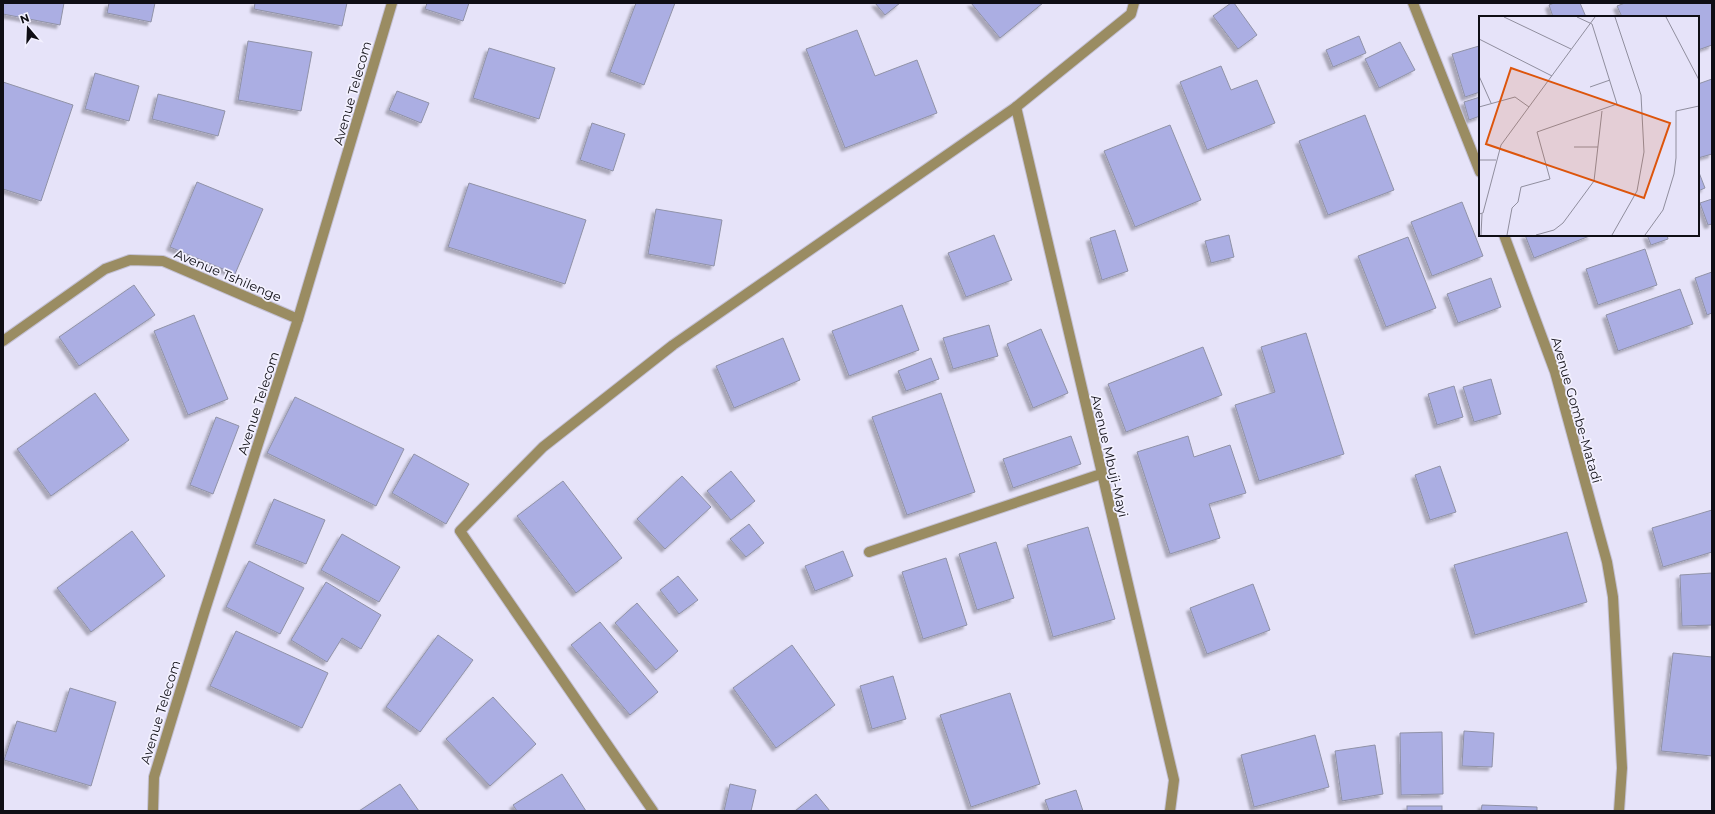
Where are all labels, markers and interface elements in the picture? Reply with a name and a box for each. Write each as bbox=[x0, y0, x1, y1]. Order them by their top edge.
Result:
north arrow bbox=[8, 8, 48, 48]
text: N bbox=[18, 10, 31, 27]
inset map bbox=[1479, 16, 1699, 236]
street label: Avenue Telecom bbox=[329, 39, 375, 147]
street label: Avenue Tshilenge bbox=[172, 245, 284, 305]
street label: Avenue Gombe-Matadi bbox=[1548, 335, 1606, 485]
street label: Avenue Telecom bbox=[234, 349, 282, 457]
street label: Avenue Mbuji-Mayi bbox=[1088, 393, 1132, 519]
street label: Avenue Telecom bbox=[137, 658, 183, 766]

